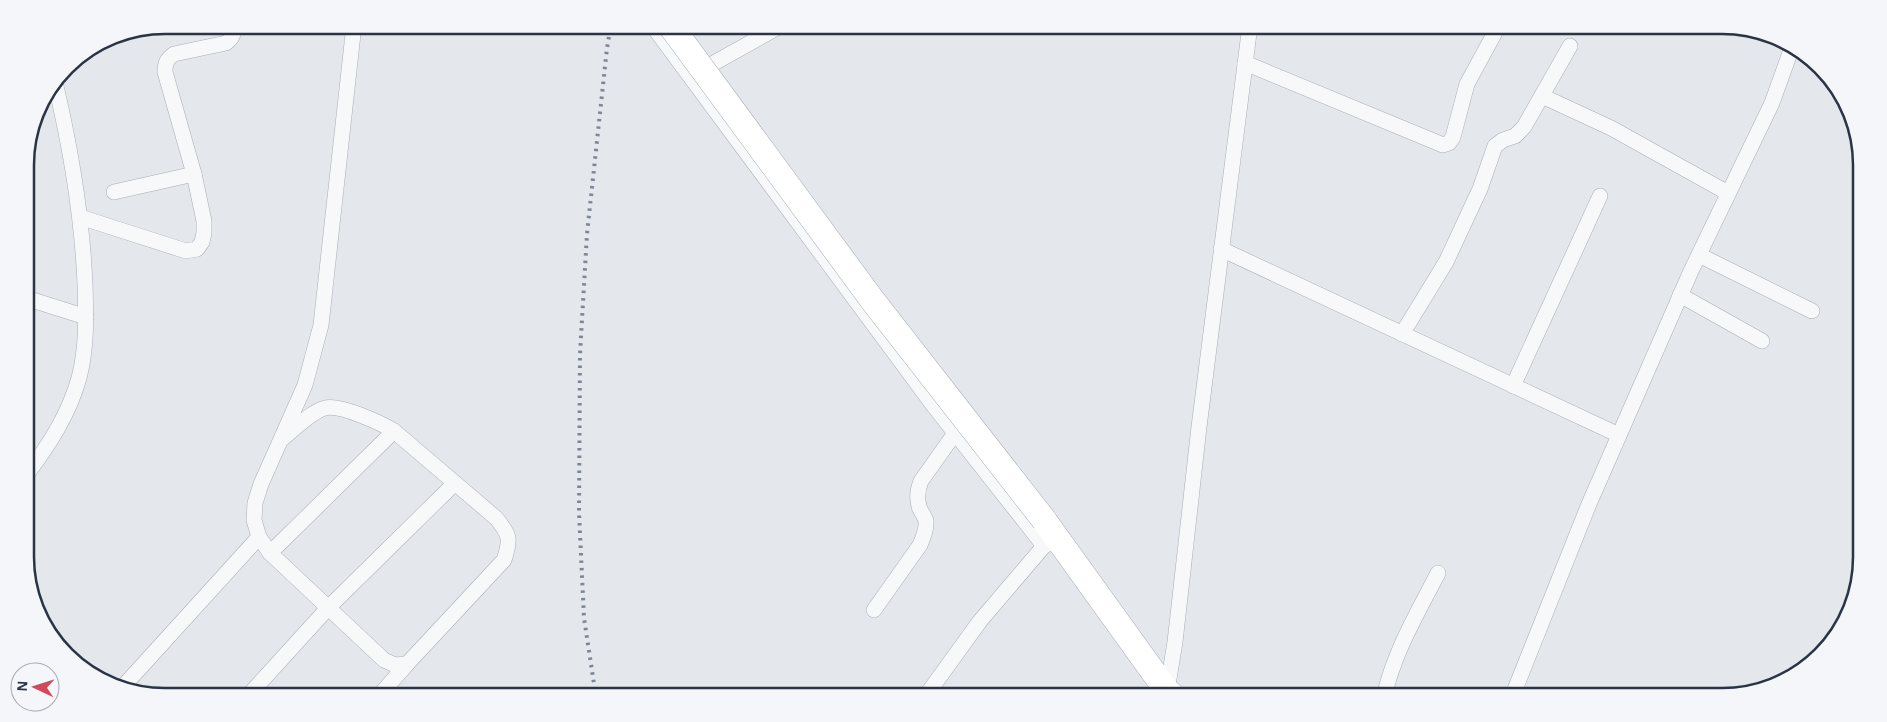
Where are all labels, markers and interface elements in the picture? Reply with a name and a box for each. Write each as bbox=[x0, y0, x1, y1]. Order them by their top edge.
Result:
north arrow bbox=[10, 662, 60, 712]
text: N bbox=[14, 680, 30, 692]

